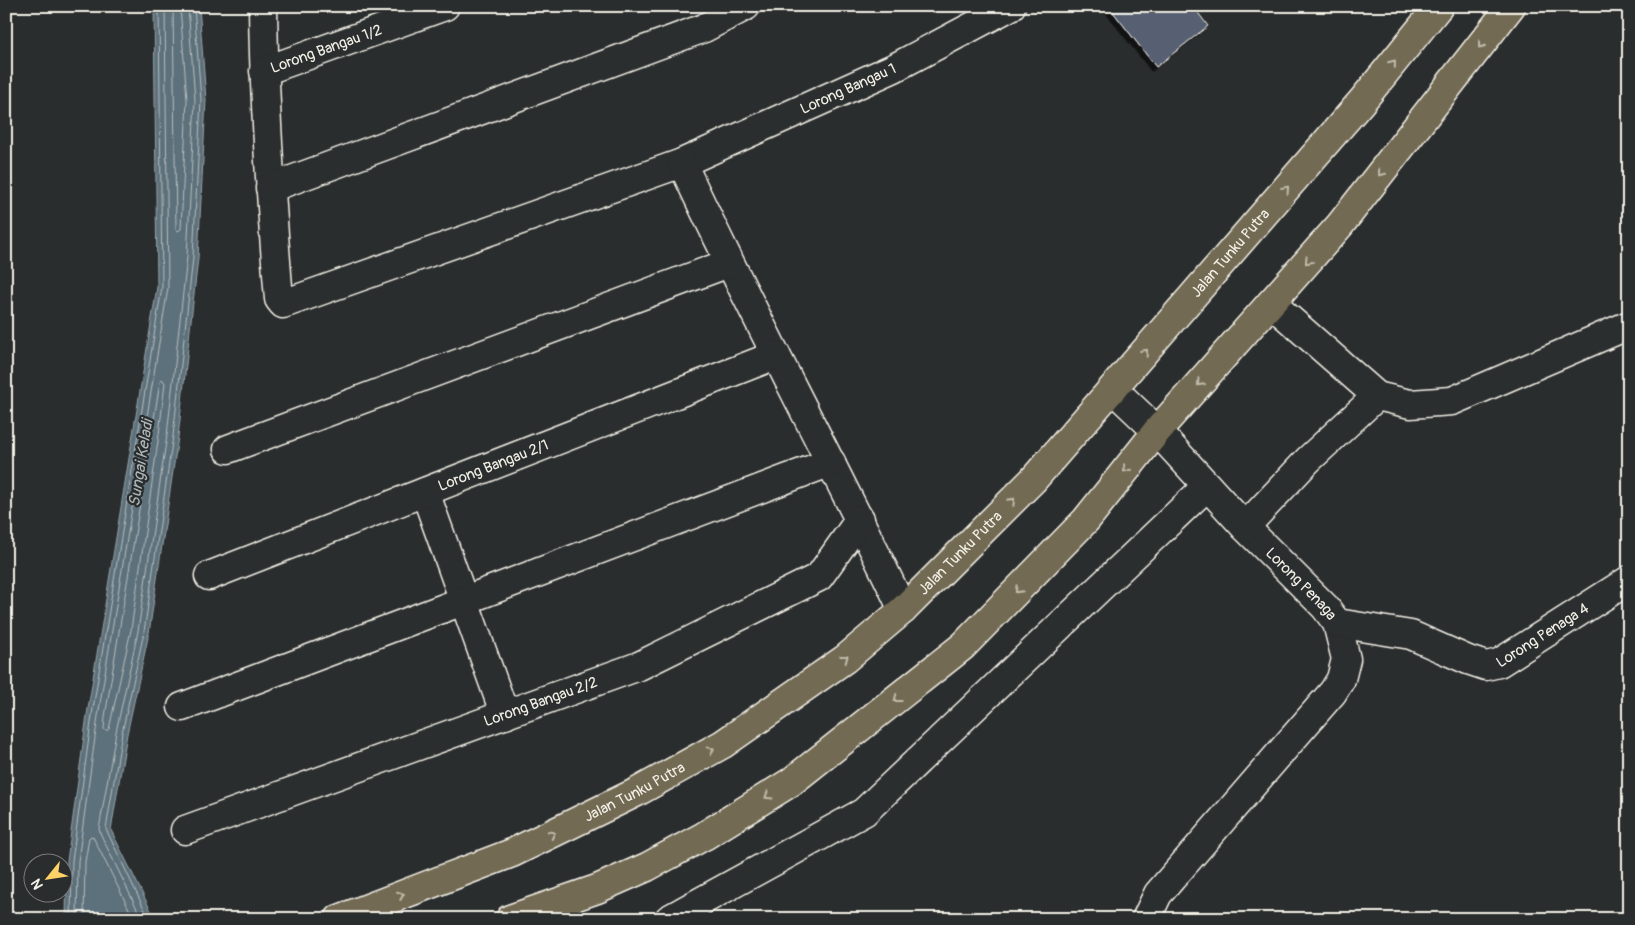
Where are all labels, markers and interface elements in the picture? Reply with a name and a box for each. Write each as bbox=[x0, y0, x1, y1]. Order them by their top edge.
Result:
street label: Lorong Bangau 1/2 bbox=[268, 20, 385, 78]
one-way arrow bbox=[1478, 39, 1487, 49]
street label: Lorong Bangau 1 bbox=[797, 59, 899, 119]
one-way arrow bbox=[1387, 60, 1396, 69]
one-way arrow bbox=[1378, 167, 1387, 176]
one-way arrow bbox=[1280, 186, 1289, 195]
street label: Jalan Tunku Putra bbox=[1187, 205, 1274, 301]
one-way arrow bbox=[1305, 256, 1314, 265]
one-way arrow bbox=[1139, 349, 1148, 358]
one-way arrow bbox=[1197, 377, 1206, 386]
water label: Sungai Keladi bbox=[124, 416, 158, 508]
street label: Lorong Bangau 2/1 bbox=[435, 436, 551, 496]
one-way arrow bbox=[1124, 463, 1132, 472]
one-way arrow bbox=[1006, 498, 1015, 507]
street label: Jalan Tunku Putra bbox=[914, 507, 1006, 599]
street label: Lorong Penaga bbox=[1261, 544, 1341, 624]
one-way arrow bbox=[1014, 584, 1023, 593]
street label: Lorong Penaga 4 bbox=[1493, 599, 1593, 672]
one-way arrow bbox=[839, 656, 848, 664]
street label: Lorong Bangau 2/2 bbox=[481, 673, 600, 731]
one-way arrow bbox=[894, 693, 903, 702]
one-way arrow bbox=[706, 747, 715, 757]
street label: Jalan Tunku Putra bbox=[581, 758, 689, 826]
one-way arrow bbox=[764, 790, 773, 800]
one-way arrow bbox=[547, 830, 556, 840]
north arrow bbox=[22, 852, 72, 902]
text: N bbox=[27, 876, 47, 893]
one-way arrow bbox=[397, 891, 405, 901]

